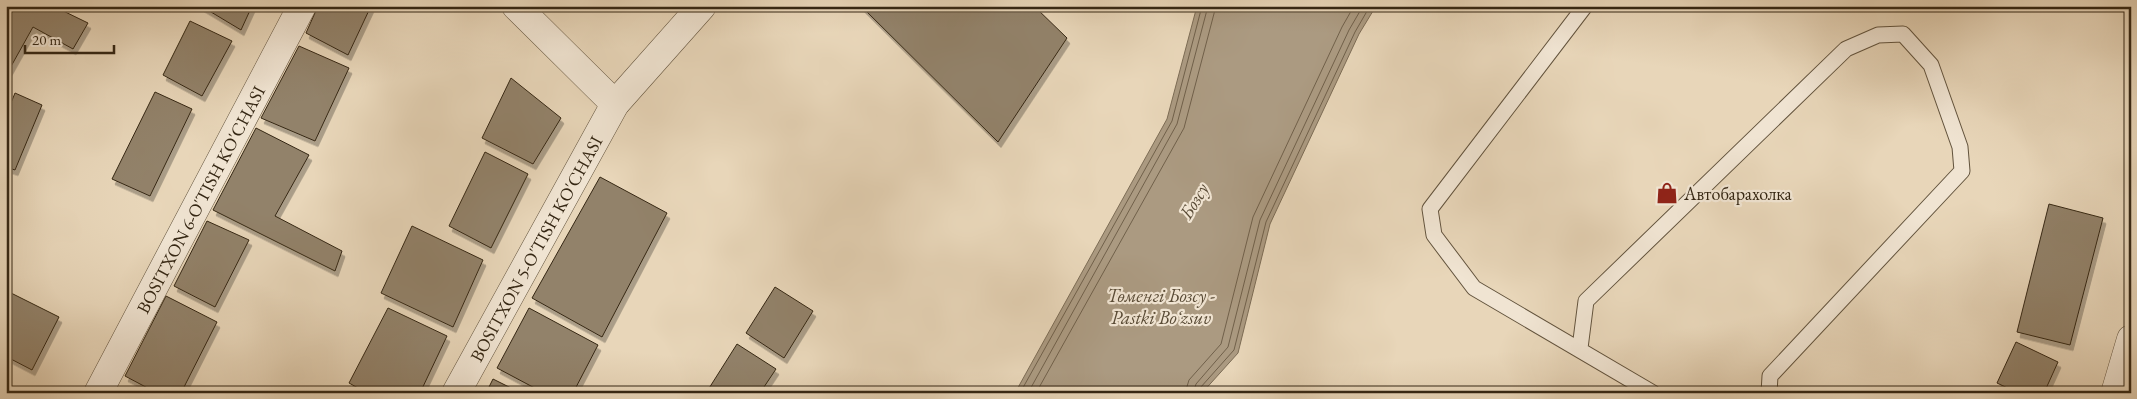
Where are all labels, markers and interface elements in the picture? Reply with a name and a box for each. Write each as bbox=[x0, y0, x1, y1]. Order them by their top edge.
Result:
scale bar bbox=[25, 22, 114, 54]
text: 20 m bbox=[32, 30, 61, 49]
street label: BOSITXON 6-O'TISH KO'CHASI bbox=[131, 81, 270, 317]
street label: BOSITXON 5-O'TISH KO'CHASI bbox=[464, 132, 607, 365]
water label: Бозсу bbox=[1173, 178, 1215, 224]
shop icon: Автобарахолка bbox=[1654, 180, 1680, 206]
place label: Автобарахолка bbox=[1683, 182, 1793, 205]
water label: Төменгі Бозсу - Pastki Boʻzsuv bbox=[1107, 283, 1215, 330]

